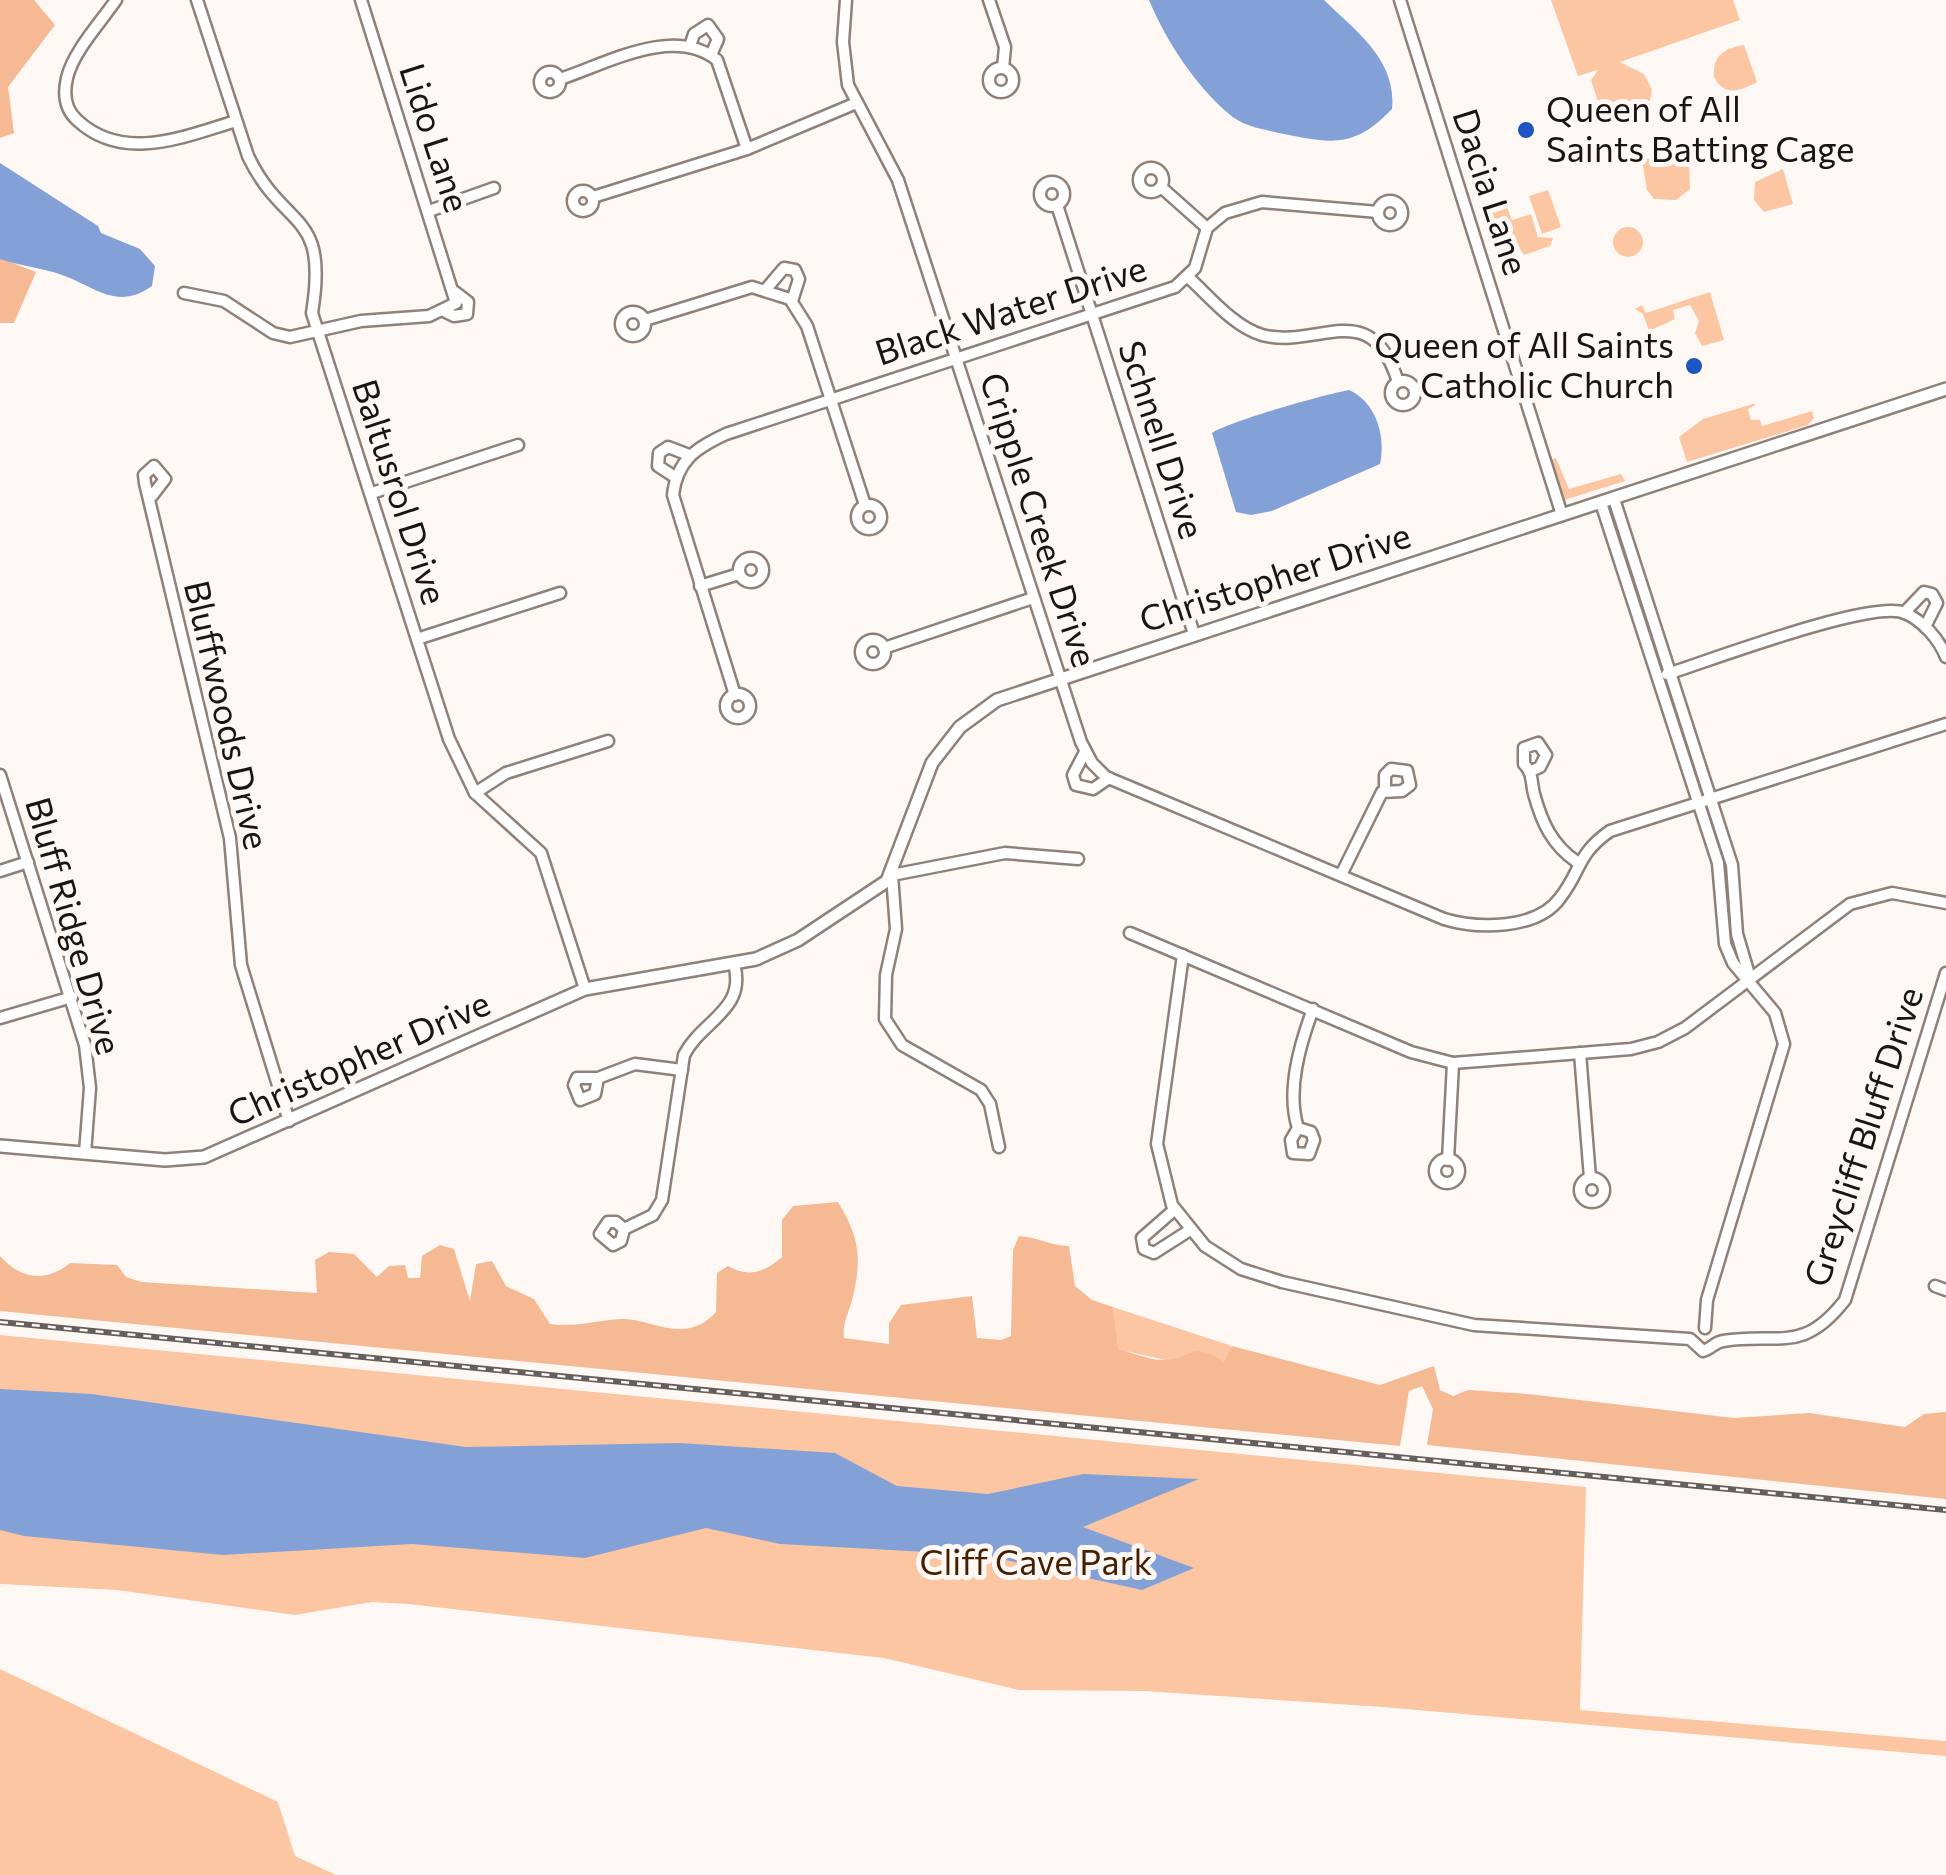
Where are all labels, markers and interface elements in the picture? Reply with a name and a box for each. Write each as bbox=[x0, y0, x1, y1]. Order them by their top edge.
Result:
street label: Lido Lane bbox=[392, 57, 481, 217]
place label: Queen of All Saints Batting Cage bbox=[1546, 86, 1855, 169]
street label: Dacia Lane bbox=[1445, 103, 1539, 280]
marker: Queen of All Saints Batting Cage bbox=[1515, 119, 1537, 141]
street label: Black Water Drive bbox=[869, 244, 1151, 373]
place label: Queen of All Saints Catholic Church bbox=[1374, 322, 1674, 405]
street label: Schnell Drive bbox=[1111, 335, 1216, 544]
marker: Queen of All Saints Catholic Church bbox=[1683, 355, 1705, 377]
street label: Cripple Creek Drive bbox=[973, 367, 1108, 672]
street label: Baltusrol Drive bbox=[345, 373, 458, 609]
street label: Christopher Drive bbox=[1133, 512, 1415, 640]
street label: Bluffwoods Drive bbox=[177, 576, 280, 853]
street label: Bluff Ridge Drive bbox=[18, 792, 133, 1059]
street label: Christopher Drive bbox=[220, 980, 496, 1134]
street label: Greycliff Bluff Drive bbox=[1793, 981, 1930, 1291]
park label: Cliff Cave Park bbox=[919, 1539, 1153, 1582]

